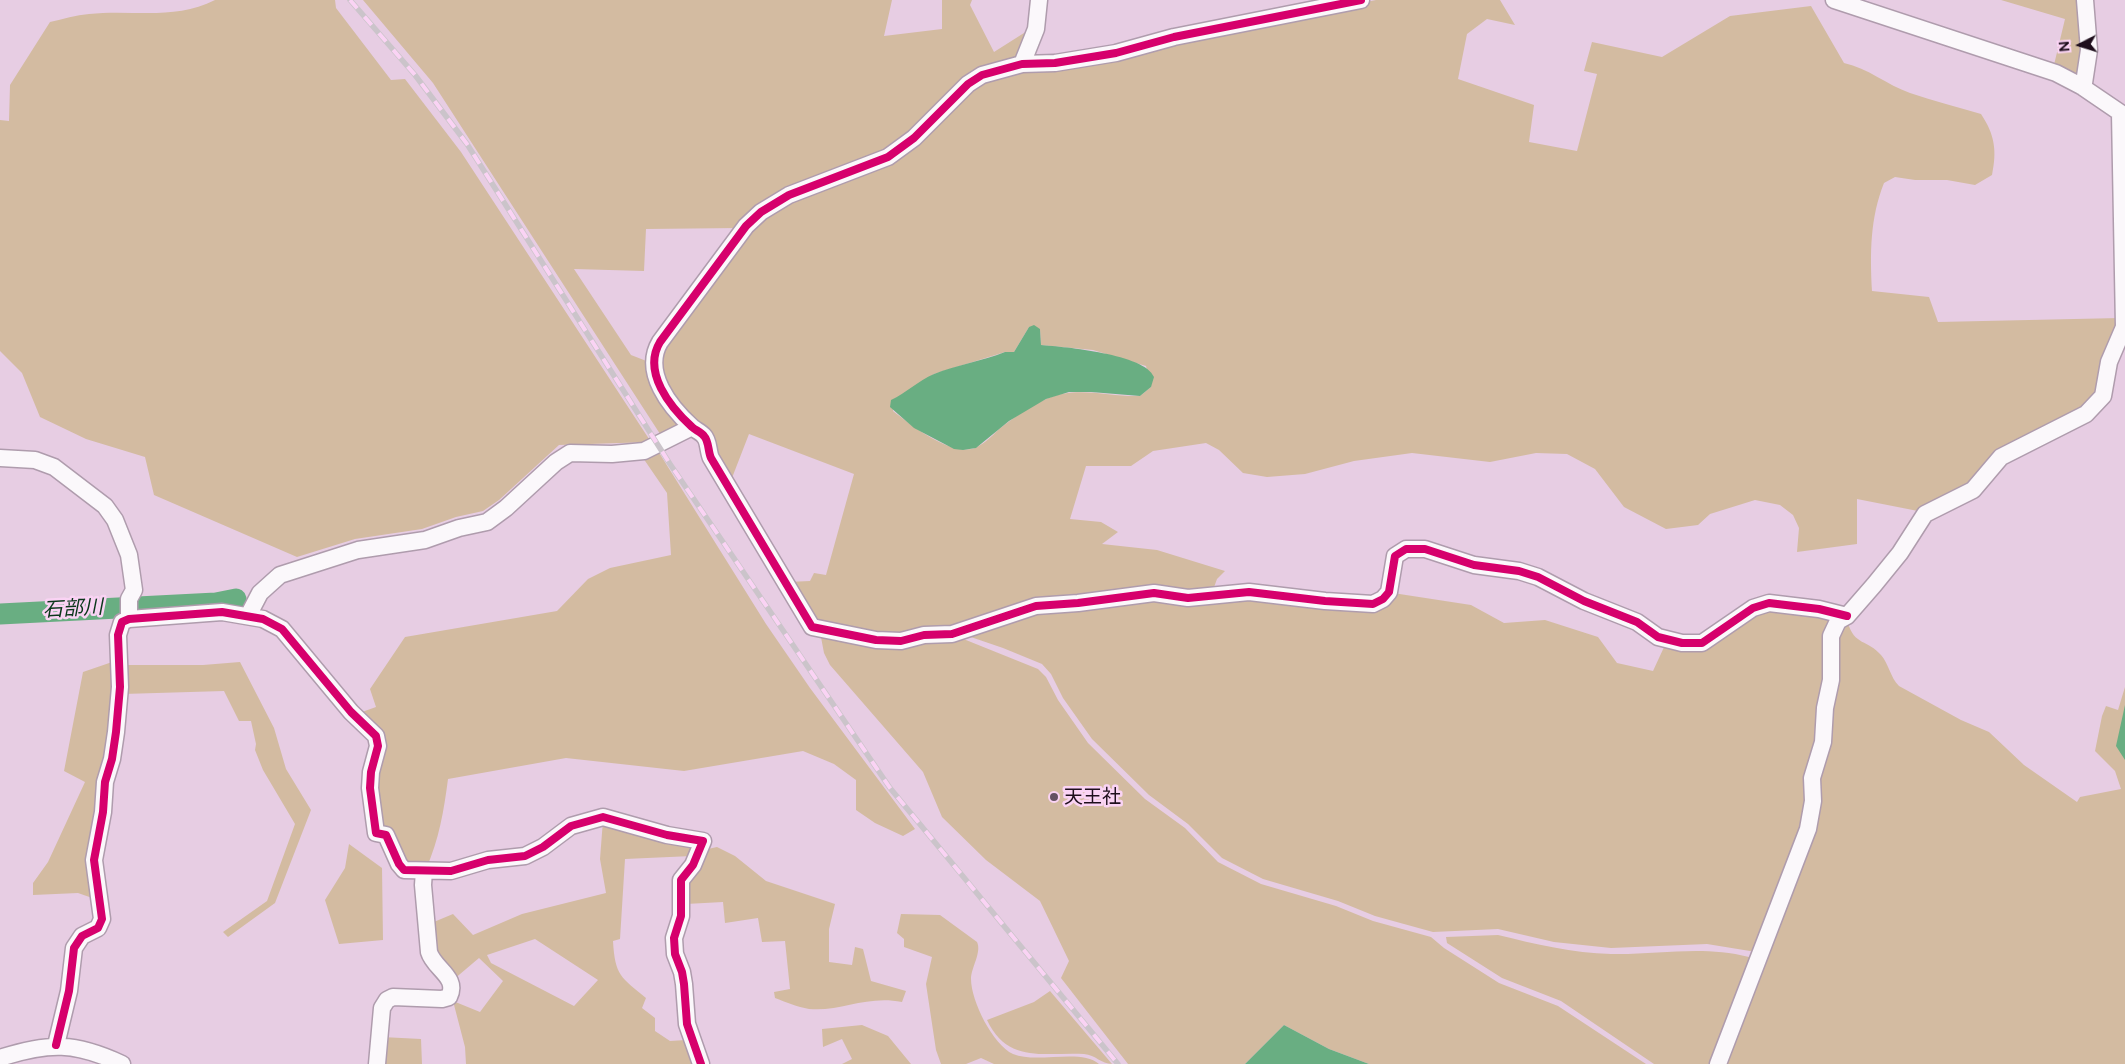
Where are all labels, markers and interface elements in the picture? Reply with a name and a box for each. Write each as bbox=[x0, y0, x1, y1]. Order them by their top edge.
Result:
north arrow bbox=[2055, 20, 2105, 70]
text: N bbox=[2056, 40, 2073, 52]
water label: 石部川 bbox=[42, 595, 104, 623]
place label: 天王社 bbox=[1064, 786, 1121, 808]
marker: 天王社 bbox=[1048, 791, 1060, 803]

